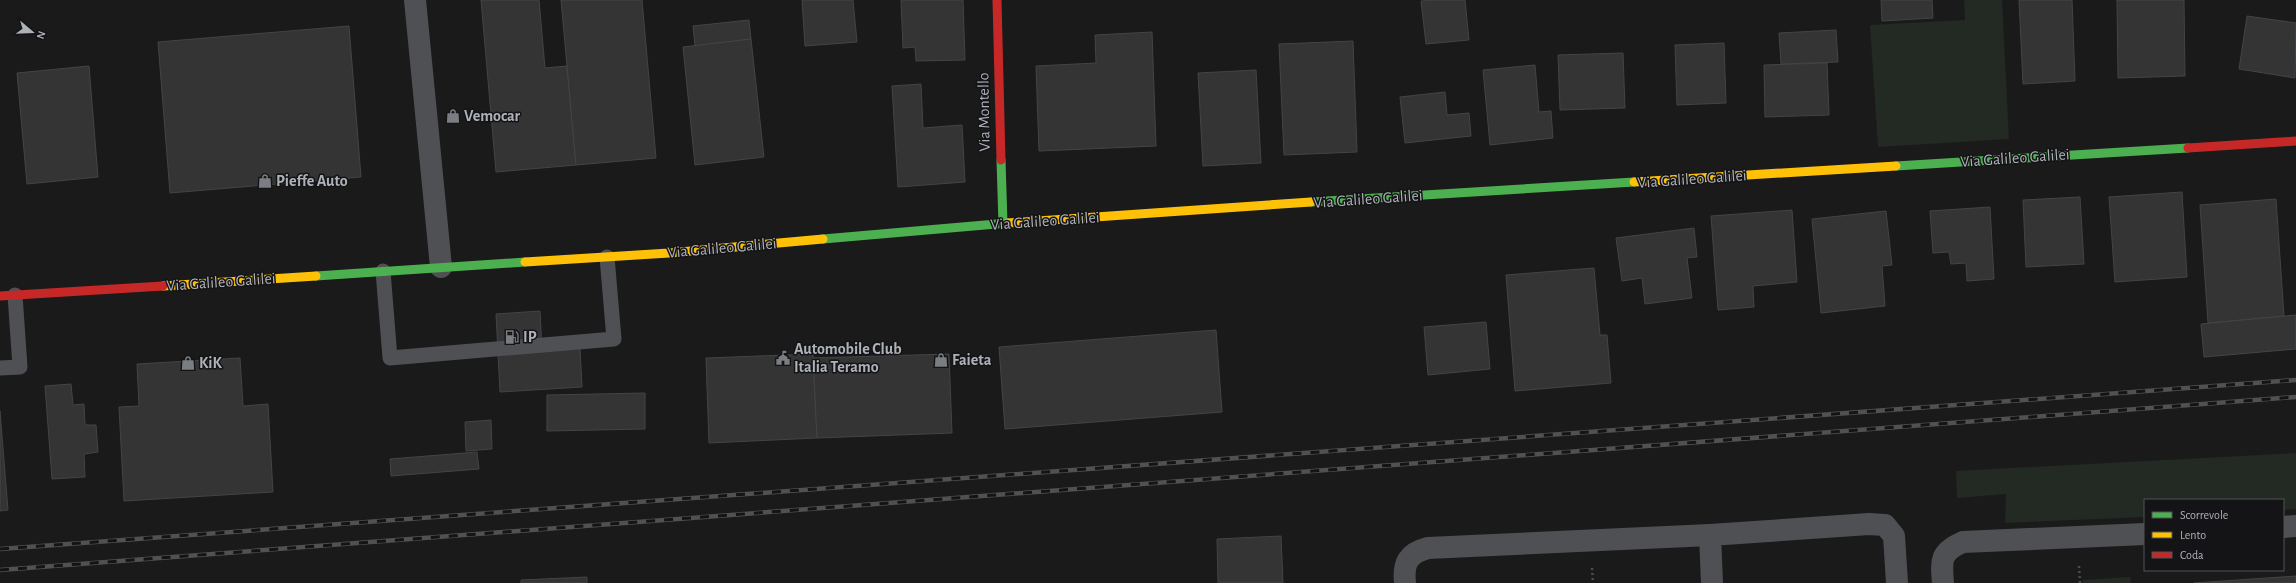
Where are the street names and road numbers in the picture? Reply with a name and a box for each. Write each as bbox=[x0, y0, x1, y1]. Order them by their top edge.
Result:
street label: Via Montello bbox=[975, 72, 993, 152]
street label: Via Galileo Galilei bbox=[1960, 146, 2070, 170]
street label: Via Galileo Galilei bbox=[1637, 167, 1747, 191]
street label: Via Galileo Galilei bbox=[1313, 187, 1423, 211]
street label: Via Galileo Galilei bbox=[990, 209, 1100, 233]
street label: Via Galileo Galilei bbox=[667, 235, 777, 261]
street label: Via Galileo Galilei bbox=[166, 270, 276, 294]

